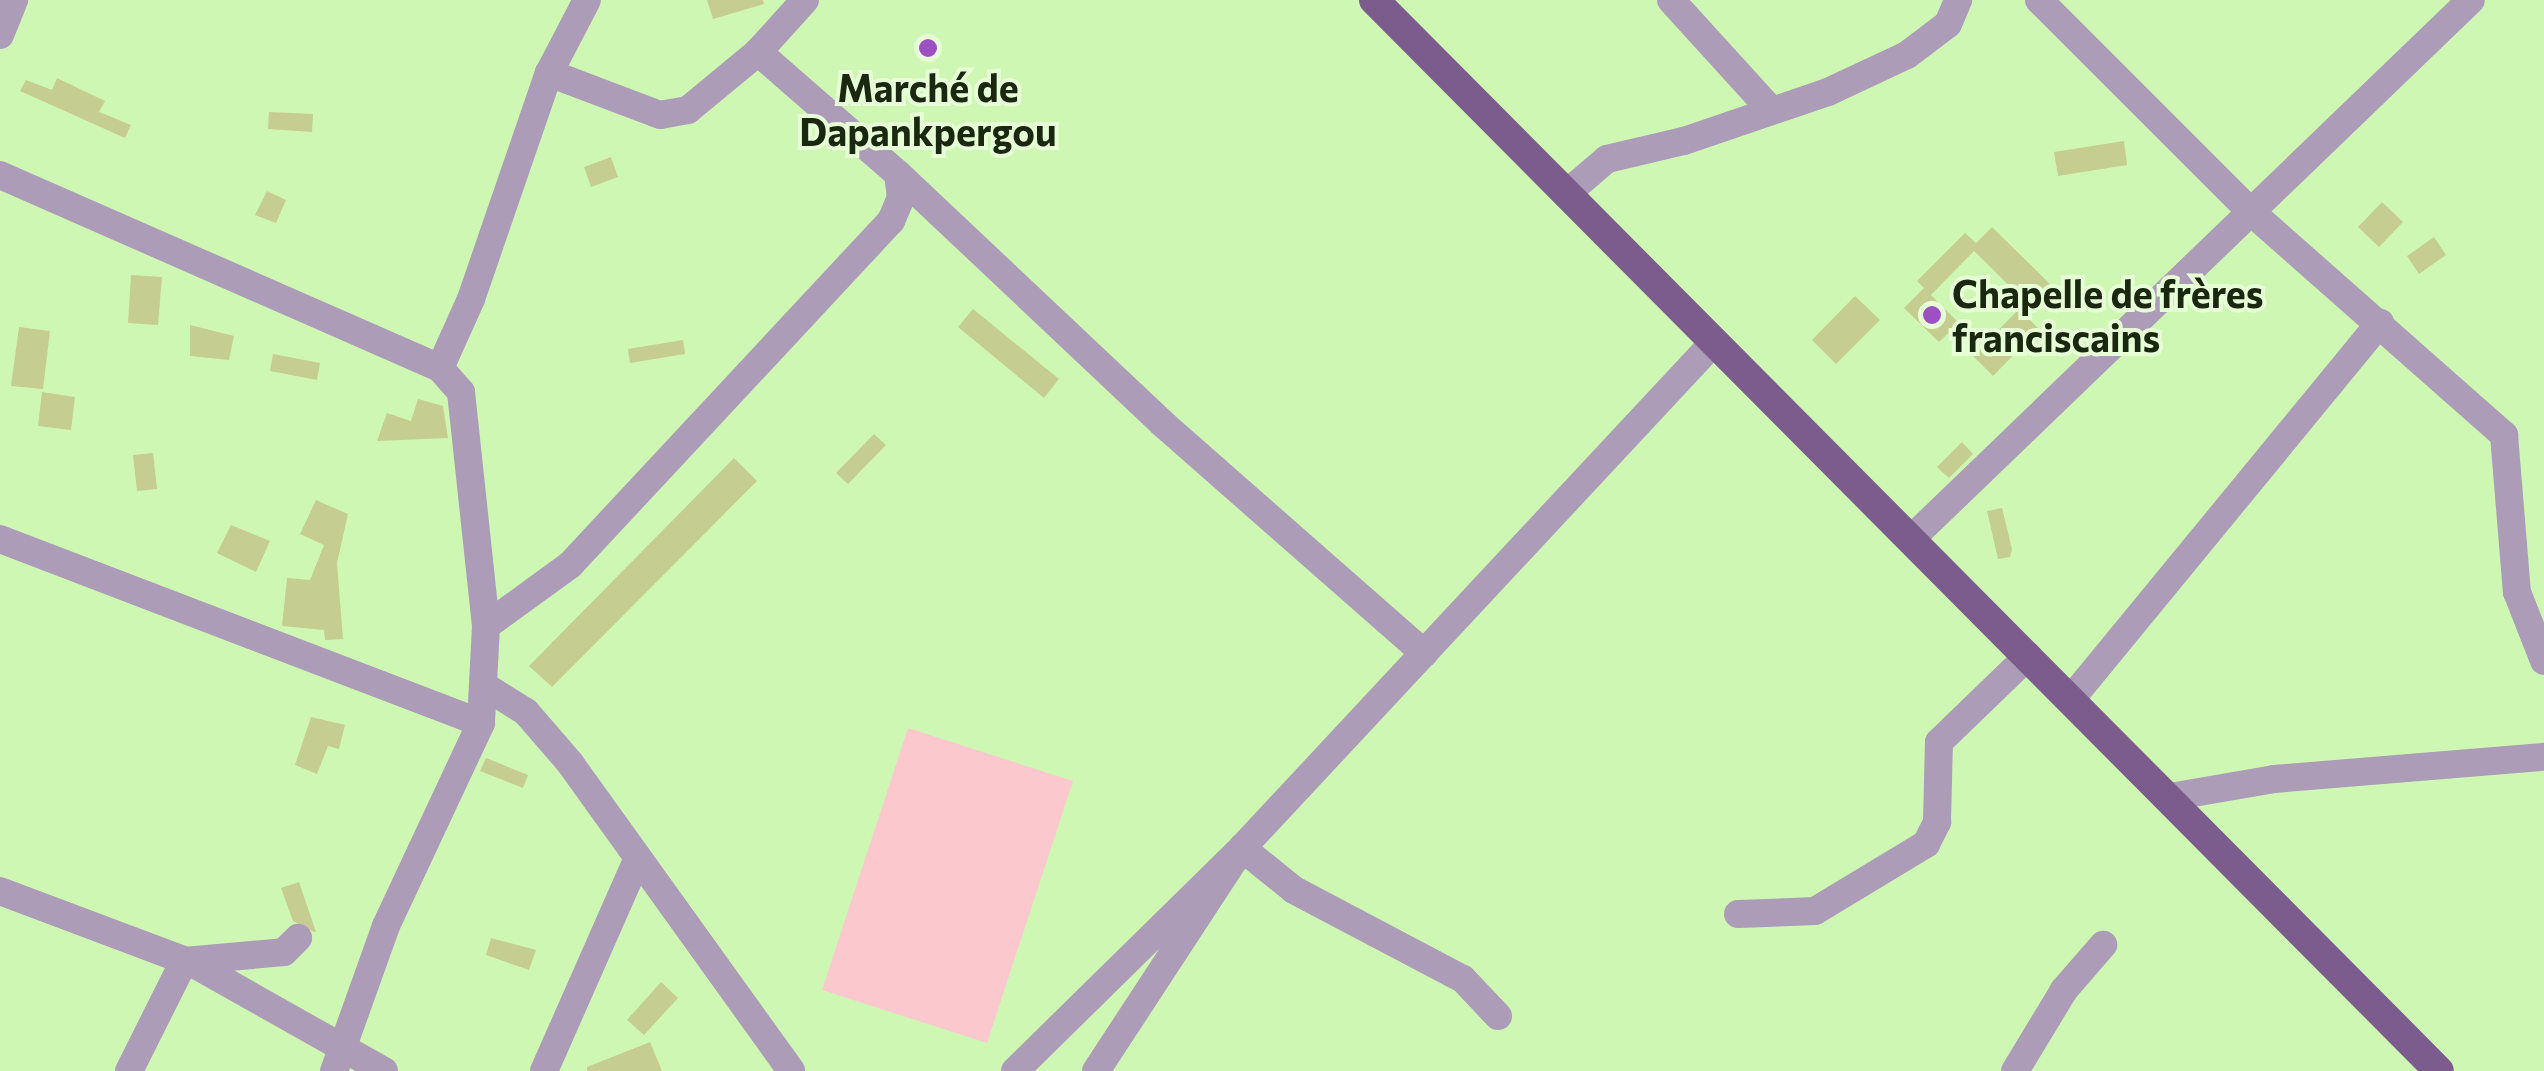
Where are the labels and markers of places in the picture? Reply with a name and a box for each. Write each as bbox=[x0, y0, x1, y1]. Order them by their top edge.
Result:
marker: Marché de Dapankpergou bbox=[917, 37, 939, 59]
place label: Marché de Dapankpergou bbox=[799, 64, 1057, 153]
place label: Chapelle de frères franciscains bbox=[1952, 270, 2264, 360]
marker: Chapelle de frères franciscains bbox=[1921, 304, 1943, 326]

